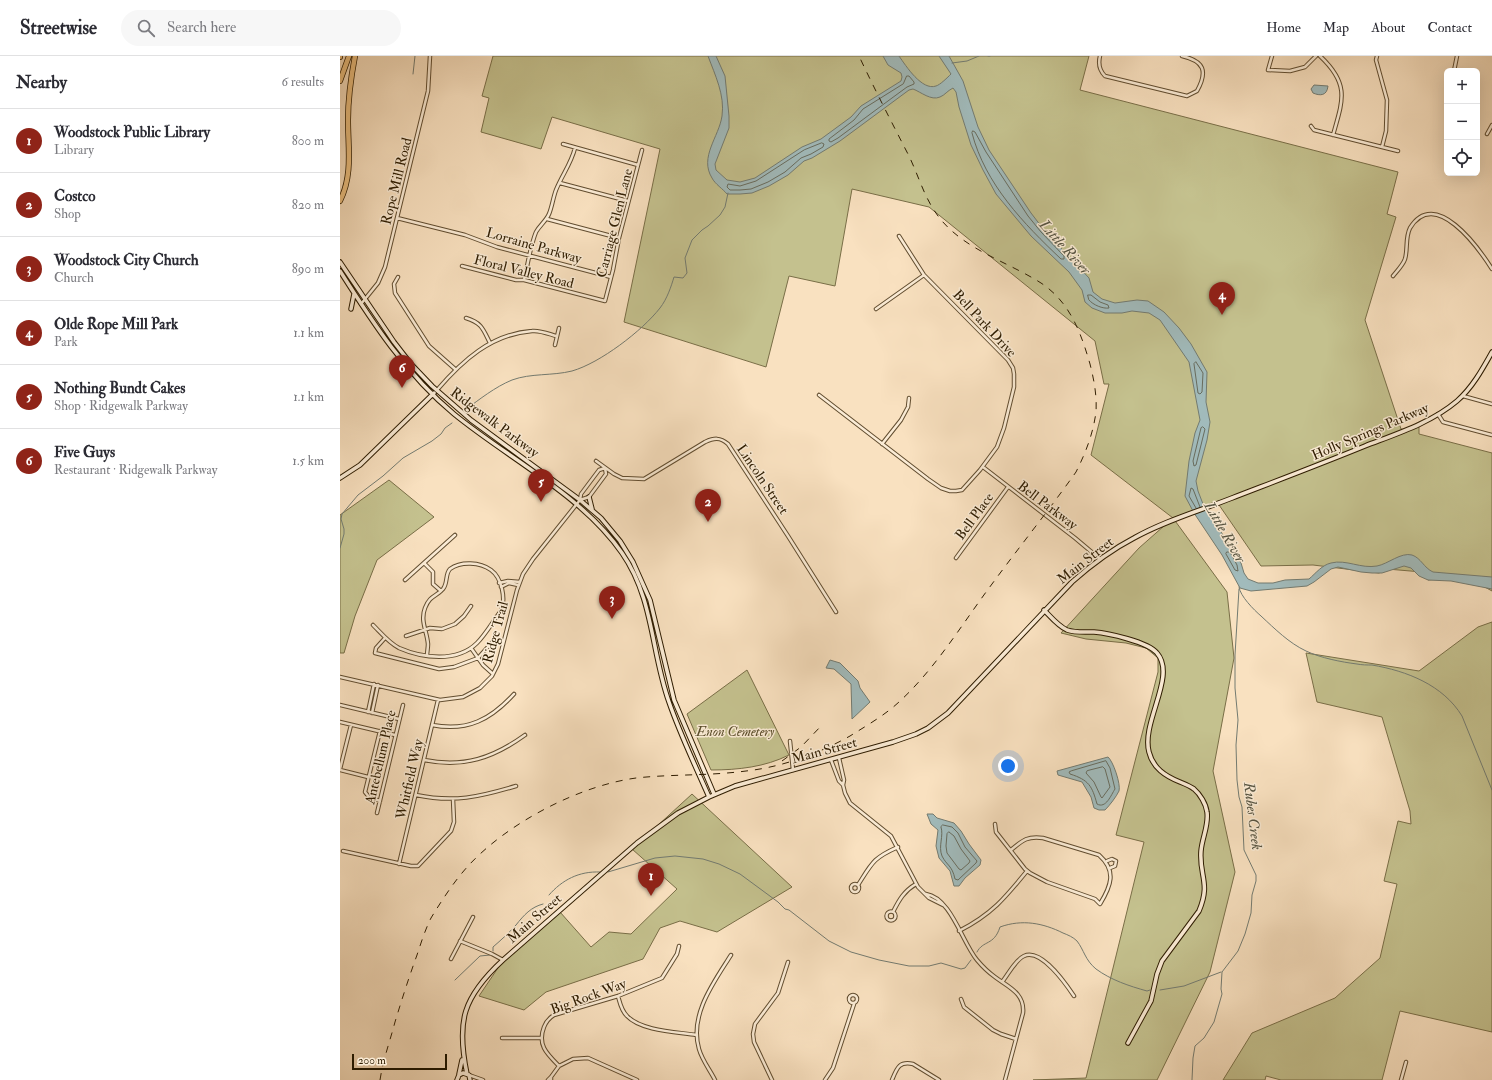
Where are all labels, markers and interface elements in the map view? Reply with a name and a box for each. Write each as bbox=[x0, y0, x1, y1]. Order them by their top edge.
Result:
search box bbox=[121, 10, 401, 46]
text: Streetwise bbox=[20, 16, 97, 40]
icon: search bbox=[135, 17, 157, 39]
text: Search here bbox=[167, 18, 236, 37]
text: Home bbox=[1266, 19, 1301, 36]
text: Map bbox=[1323, 19, 1349, 36]
text: About bbox=[1371, 19, 1405, 36]
text: Contact bbox=[1427, 19, 1472, 36]
map controls bbox=[1444, 68, 1480, 176]
button: + bbox=[1444, 68, 1480, 104]
text: Nearby bbox=[16, 72, 67, 93]
text: 6 results bbox=[281, 74, 324, 90]
button: − bbox=[1444, 104, 1480, 140]
text: Woodstock Public Library bbox=[54, 123, 210, 142]
text: 1 bbox=[27, 133, 31, 149]
text: 800 m bbox=[292, 133, 324, 149]
street label: Rope Mill Road bbox=[377, 136, 417, 227]
button: locate bbox=[1444, 140, 1480, 176]
text: Library bbox=[54, 142, 94, 158]
street label: Carriage Glen Lane bbox=[593, 167, 636, 279]
text: Costco bbox=[54, 187, 95, 206]
text: 2 bbox=[26, 197, 32, 213]
text: 820 m bbox=[292, 197, 324, 213]
text: Shop bbox=[54, 206, 81, 222]
water label: Little River bbox=[1034, 215, 1095, 280]
street label: Lorraine Parkway bbox=[484, 224, 584, 268]
text: Woodstock City Church bbox=[54, 251, 199, 270]
street label: Floral Valley Road bbox=[472, 251, 576, 293]
text: 3 bbox=[27, 261, 32, 277]
text: 890 m bbox=[292, 261, 324, 277]
text: Church bbox=[54, 270, 94, 286]
pin: 4 bbox=[1209, 282, 1235, 315]
street label: Bell Park Drive bbox=[949, 286, 1020, 361]
text: Olde Rope Mill Park bbox=[54, 315, 178, 334]
text: 4 bbox=[25, 325, 33, 341]
text: 1.1 km bbox=[293, 325, 324, 341]
text: Park bbox=[54, 334, 78, 350]
pin: 6 bbox=[389, 355, 415, 388]
text: Nothing Bundt Cakes bbox=[54, 379, 185, 398]
street label: Ridgewalk Parkway bbox=[446, 384, 543, 463]
text: 5 bbox=[26, 389, 32, 405]
text: 1.1 km bbox=[293, 389, 324, 405]
text: Shop · Ridgewalk Parkway bbox=[54, 398, 188, 414]
street label: Holly Springs Parkway bbox=[1309, 399, 1432, 465]
street label: Lincoln Street bbox=[733, 441, 792, 518]
text: Five Guys bbox=[54, 443, 115, 462]
text: 6 bbox=[26, 453, 32, 469]
text: 1.5 km bbox=[292, 453, 324, 469]
text: Restaurant · Ridgewalk Parkway bbox=[54, 462, 217, 478]
pin: 5 bbox=[528, 469, 554, 502]
street label: Bell Parkway bbox=[1014, 477, 1082, 535]
pin: 2 bbox=[695, 489, 721, 522]
street label: Bell Place bbox=[952, 489, 997, 543]
water label: Little River bbox=[1199, 497, 1250, 568]
street label: Main Street bbox=[1054, 533, 1117, 588]
pin: 3 bbox=[599, 586, 625, 619]
street label: Ridge Trail bbox=[479, 599, 512, 665]
street label: Antebellum Place bbox=[361, 708, 400, 807]
park label: Enon Cemetery bbox=[695, 723, 775, 740]
street label: Main Street bbox=[790, 734, 859, 767]
street label: Whitfield Way bbox=[392, 737, 428, 822]
your location bbox=[998, 756, 1018, 776]
water label: Rubes Creek bbox=[1239, 780, 1266, 851]
pin: 1 bbox=[638, 863, 664, 896]
street label: Main Street bbox=[504, 890, 565, 947]
street label: Big Rock Way bbox=[548, 975, 630, 1019]
scale bar bbox=[352, 1052, 447, 1071]
text: 200 m bbox=[358, 1054, 386, 1067]

